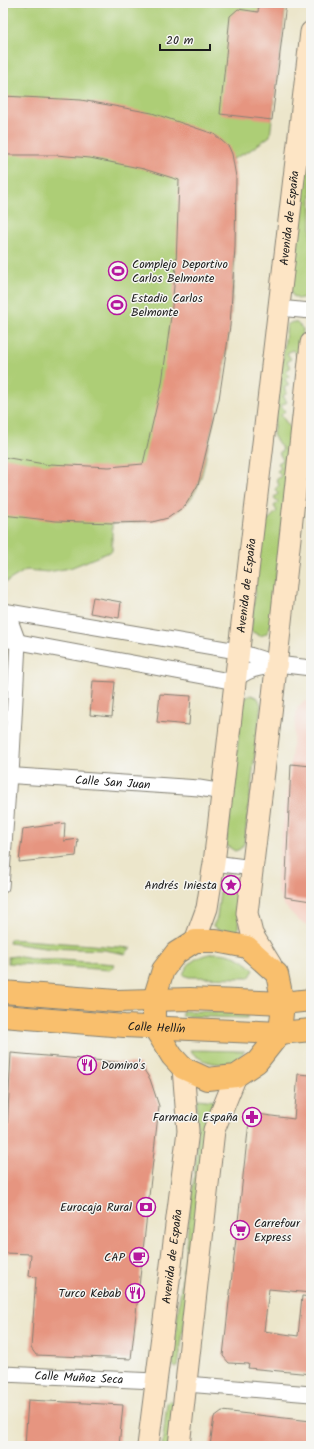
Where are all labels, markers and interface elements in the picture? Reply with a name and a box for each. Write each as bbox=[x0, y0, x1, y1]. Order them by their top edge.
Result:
scale bar bbox=[160, 26, 210, 52]
text: 20 m bbox=[166, 31, 194, 50]
street label: Avenida de España bbox=[274, 169, 304, 266]
place label: Complejo Deportivo Carlos Belmonte bbox=[132, 255, 228, 288]
sports icon: Complejo Deportivo Carlos Belmonte bbox=[107, 260, 129, 282]
place label: Estadio Carlos Belmonte bbox=[131, 289, 203, 322]
sports icon: Estadio Carlos Belmonte bbox=[106, 294, 128, 316]
street label: Avenida de España bbox=[231, 537, 261, 634]
street label: Calle San Juan bbox=[74, 770, 151, 794]
place icon: Andrés Iniesta bbox=[220, 874, 242, 896]
place label: Andrés Iniesta bbox=[144, 876, 217, 895]
street label: Calle Hellín bbox=[127, 1017, 186, 1038]
restaurant icon: Domino's bbox=[76, 1054, 98, 1076]
place label: Domino's bbox=[101, 1056, 145, 1075]
pharmacy icon: Farmacia España bbox=[241, 1106, 263, 1128]
place label: Farmacia España bbox=[153, 1108, 238, 1127]
bank icon: Eurocaja Rural bbox=[135, 1196, 157, 1218]
place label: Eurocaja Rural bbox=[60, 1198, 132, 1217]
street label: Avenida de España bbox=[157, 1208, 188, 1305]
place label: Carrefour Express bbox=[254, 1214, 301, 1247]
supermarket icon: Carrefour Express bbox=[229, 1219, 251, 1241]
cafe icon: CAP bbox=[128, 1246, 150, 1268]
place label: CAP bbox=[104, 1248, 125, 1267]
restaurant icon: Turco Kebab bbox=[124, 1282, 146, 1304]
place label: Turco Kebab bbox=[59, 1284, 122, 1303]
street label: Calle Muñoz Seca bbox=[34, 1366, 124, 1389]

